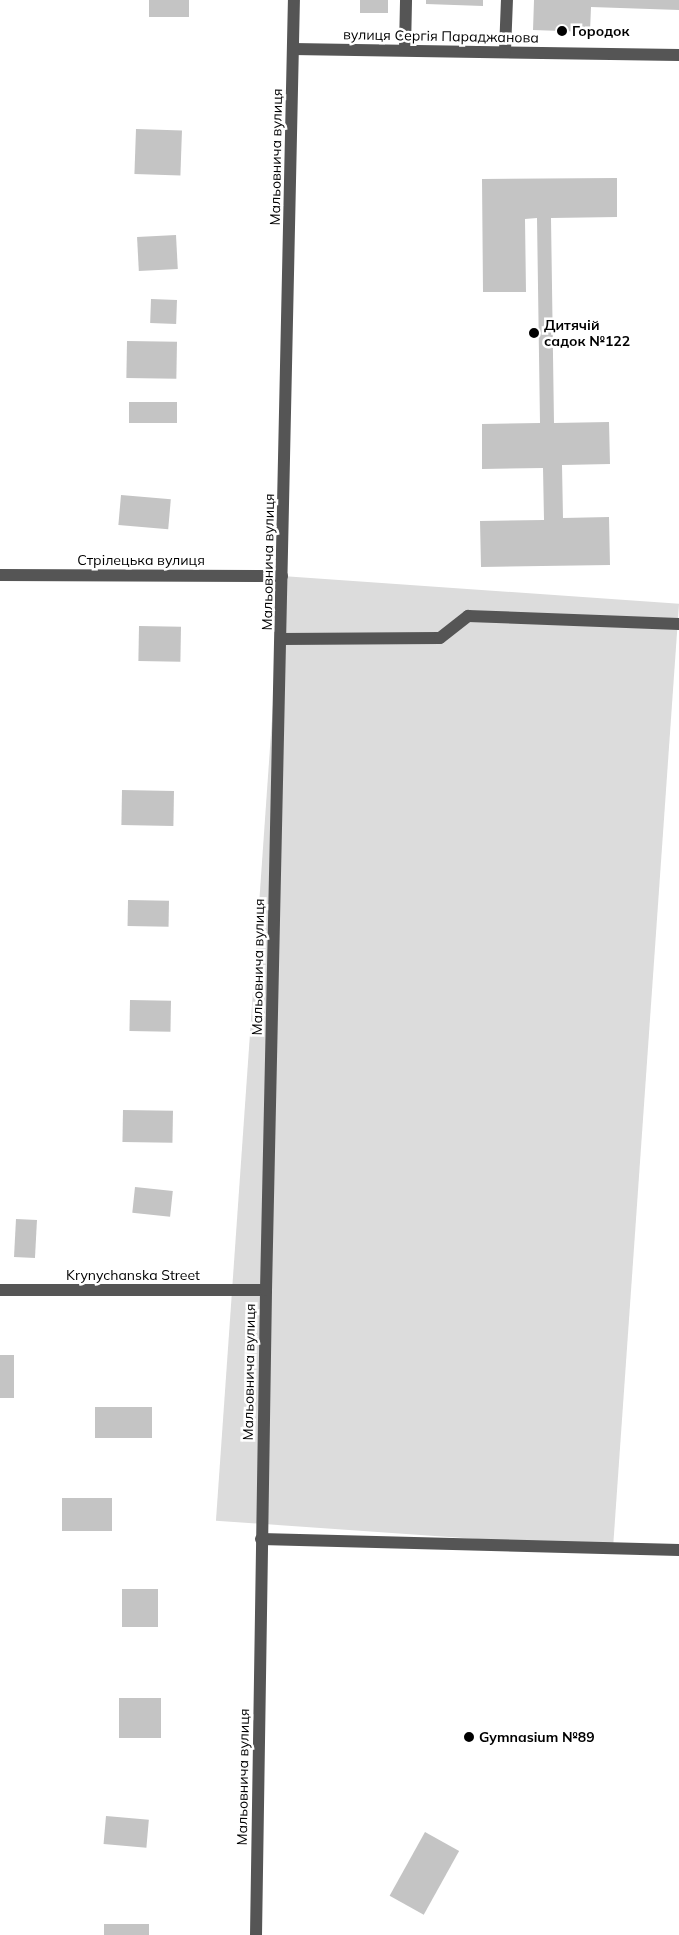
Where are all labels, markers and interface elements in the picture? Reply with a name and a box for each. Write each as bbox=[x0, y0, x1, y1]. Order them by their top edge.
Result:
place label: Городок bbox=[572, 23, 629, 39]
marker: Городок bbox=[556, 25, 568, 37]
street label: вулиця Сергія Параджанова bbox=[343, 26, 539, 46]
street label: Мальовнича вулиця bbox=[266, 88, 286, 226]
place label: Дитячій садок №122 bbox=[544, 317, 630, 350]
marker: Дитячій садок №122 bbox=[528, 327, 540, 339]
street label: Мальовнича вулиця bbox=[258, 493, 278, 631]
street label: Стрілецька вулиця bbox=[77, 552, 205, 568]
street label: Мальовнича вулиця bbox=[248, 898, 268, 1036]
street label: Krynychanska Street bbox=[66, 1267, 200, 1283]
street label: Мальовнича вулиця bbox=[239, 1303, 259, 1441]
street label: Мальовнича вулиця bbox=[233, 1708, 253, 1846]
place label: Gymnasium №89 bbox=[479, 1729, 595, 1745]
marker: Gymnasium №89 bbox=[463, 1731, 475, 1743]

